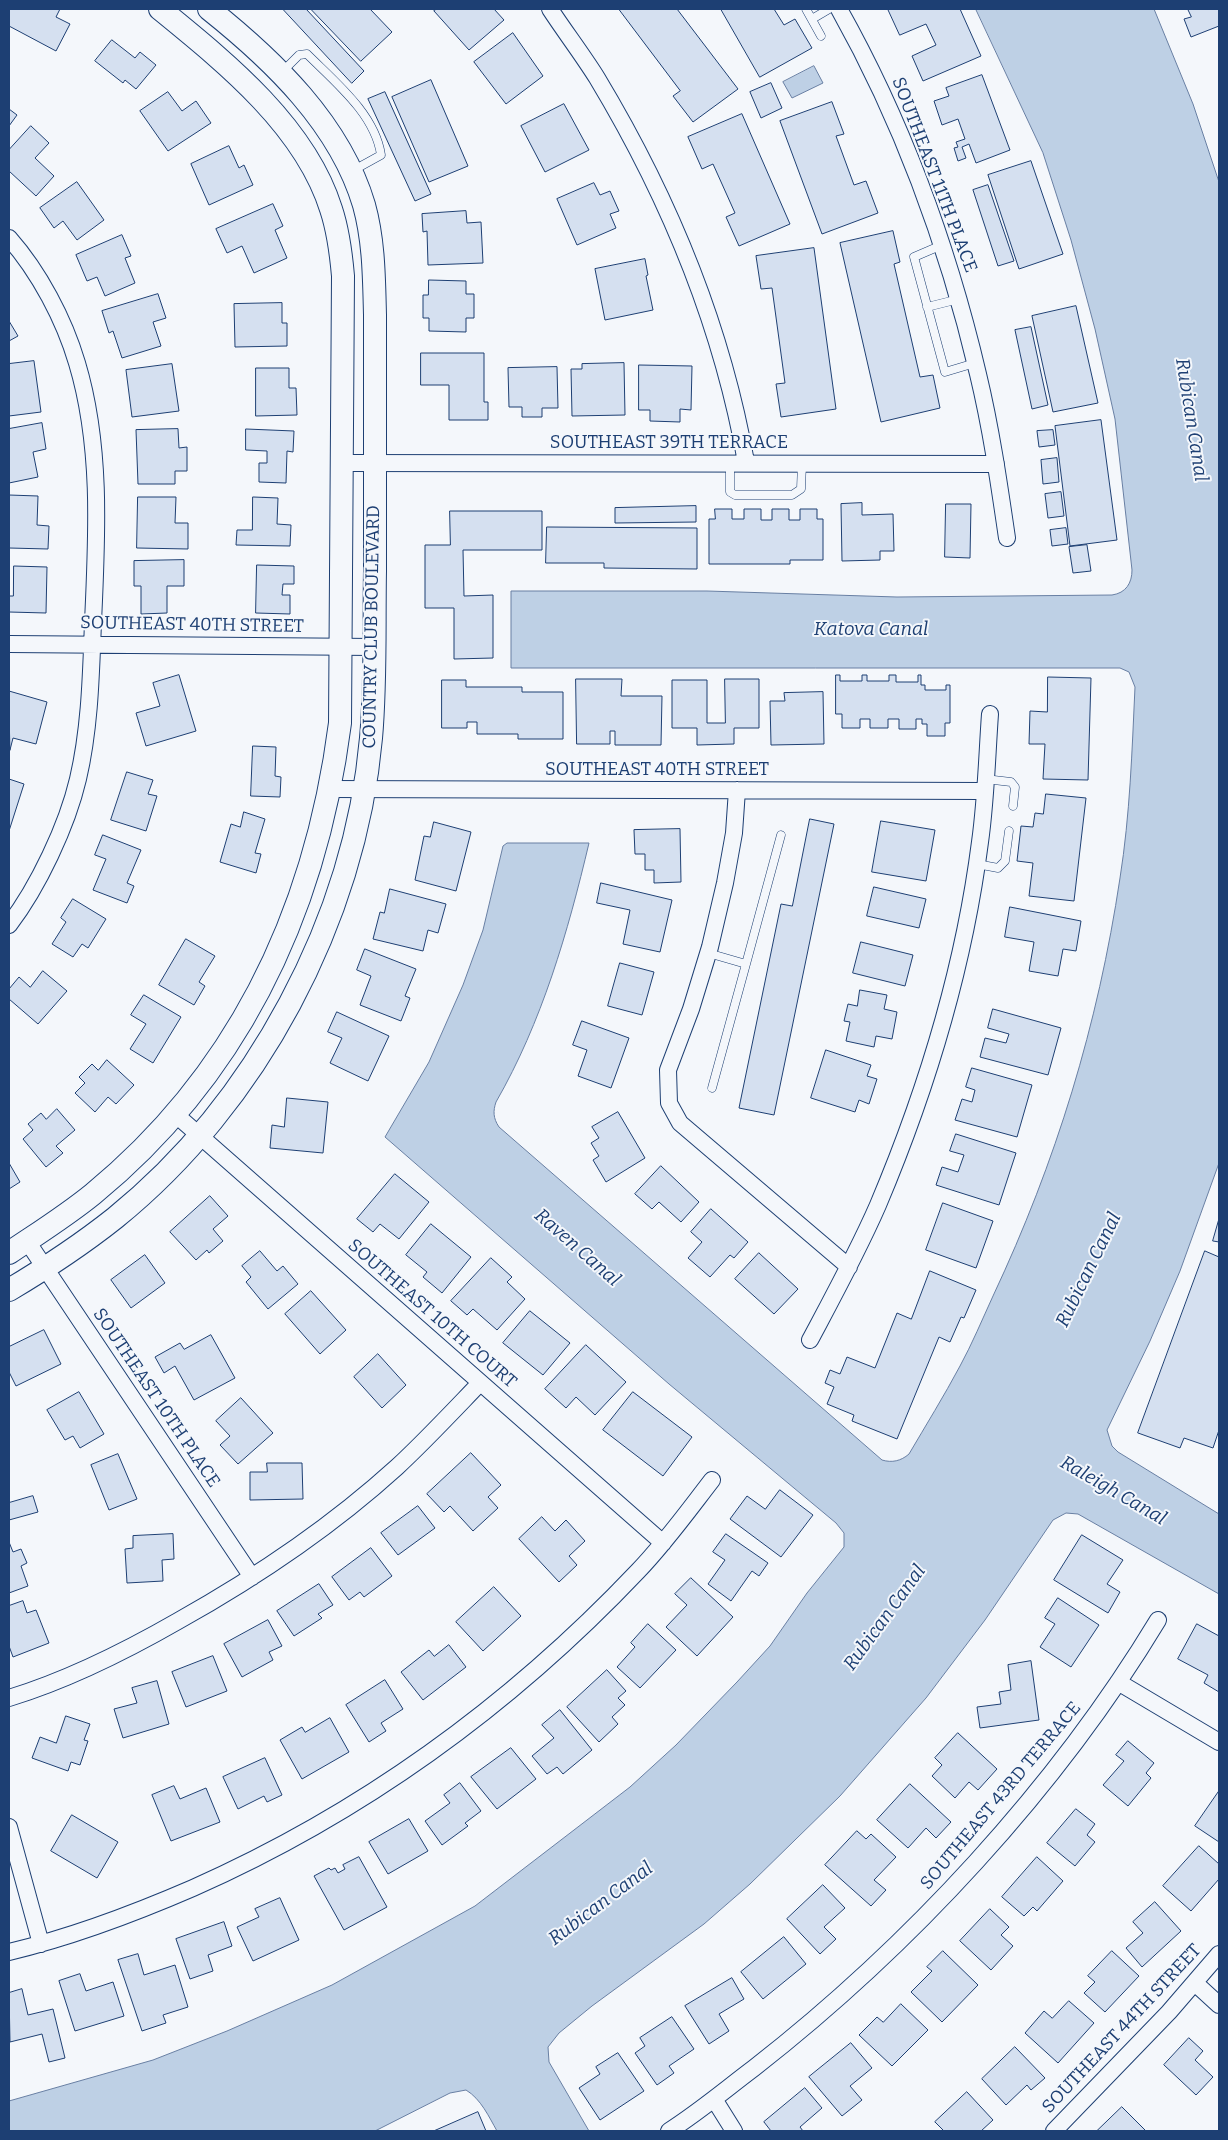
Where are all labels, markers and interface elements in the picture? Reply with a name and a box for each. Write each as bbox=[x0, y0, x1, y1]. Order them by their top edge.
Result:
street label: SOUTHEAST 11TH PLACE bbox=[887, 74, 981, 276]
water label: Rubican Canal bbox=[1170, 357, 1212, 483]
street label: SOUTHEAST 39TH TERRACE bbox=[550, 432, 788, 454]
street label: COUNTRY CLUB BOULEVARD bbox=[359, 505, 385, 749]
street label: SOUTHEAST 40TH STREET bbox=[80, 612, 304, 638]
water label: Katova Canal bbox=[814, 619, 928, 641]
street label: SOUTHEAST 40TH STREET bbox=[545, 759, 769, 781]
water label: Raven Canal bbox=[529, 1205, 625, 1291]
water label: Rubican Canal bbox=[1051, 1209, 1127, 1331]
street label: SOUTHEAST 10TH COURT bbox=[343, 1235, 521, 1393]
street label: SOUTHEAST 10TH PLACE bbox=[88, 1304, 224, 1492]
water label: Raleigh Canal bbox=[1056, 1451, 1170, 1531]
water label: Rubican Canal bbox=[839, 1561, 931, 1675]
street label: SOUTHEAST 43RD TERRACE bbox=[916, 1698, 1086, 1894]
water label: Rubican Canal bbox=[544, 1857, 658, 1951]
street label: SOUTHEAST 44TH STREET bbox=[1038, 1940, 1206, 2118]

